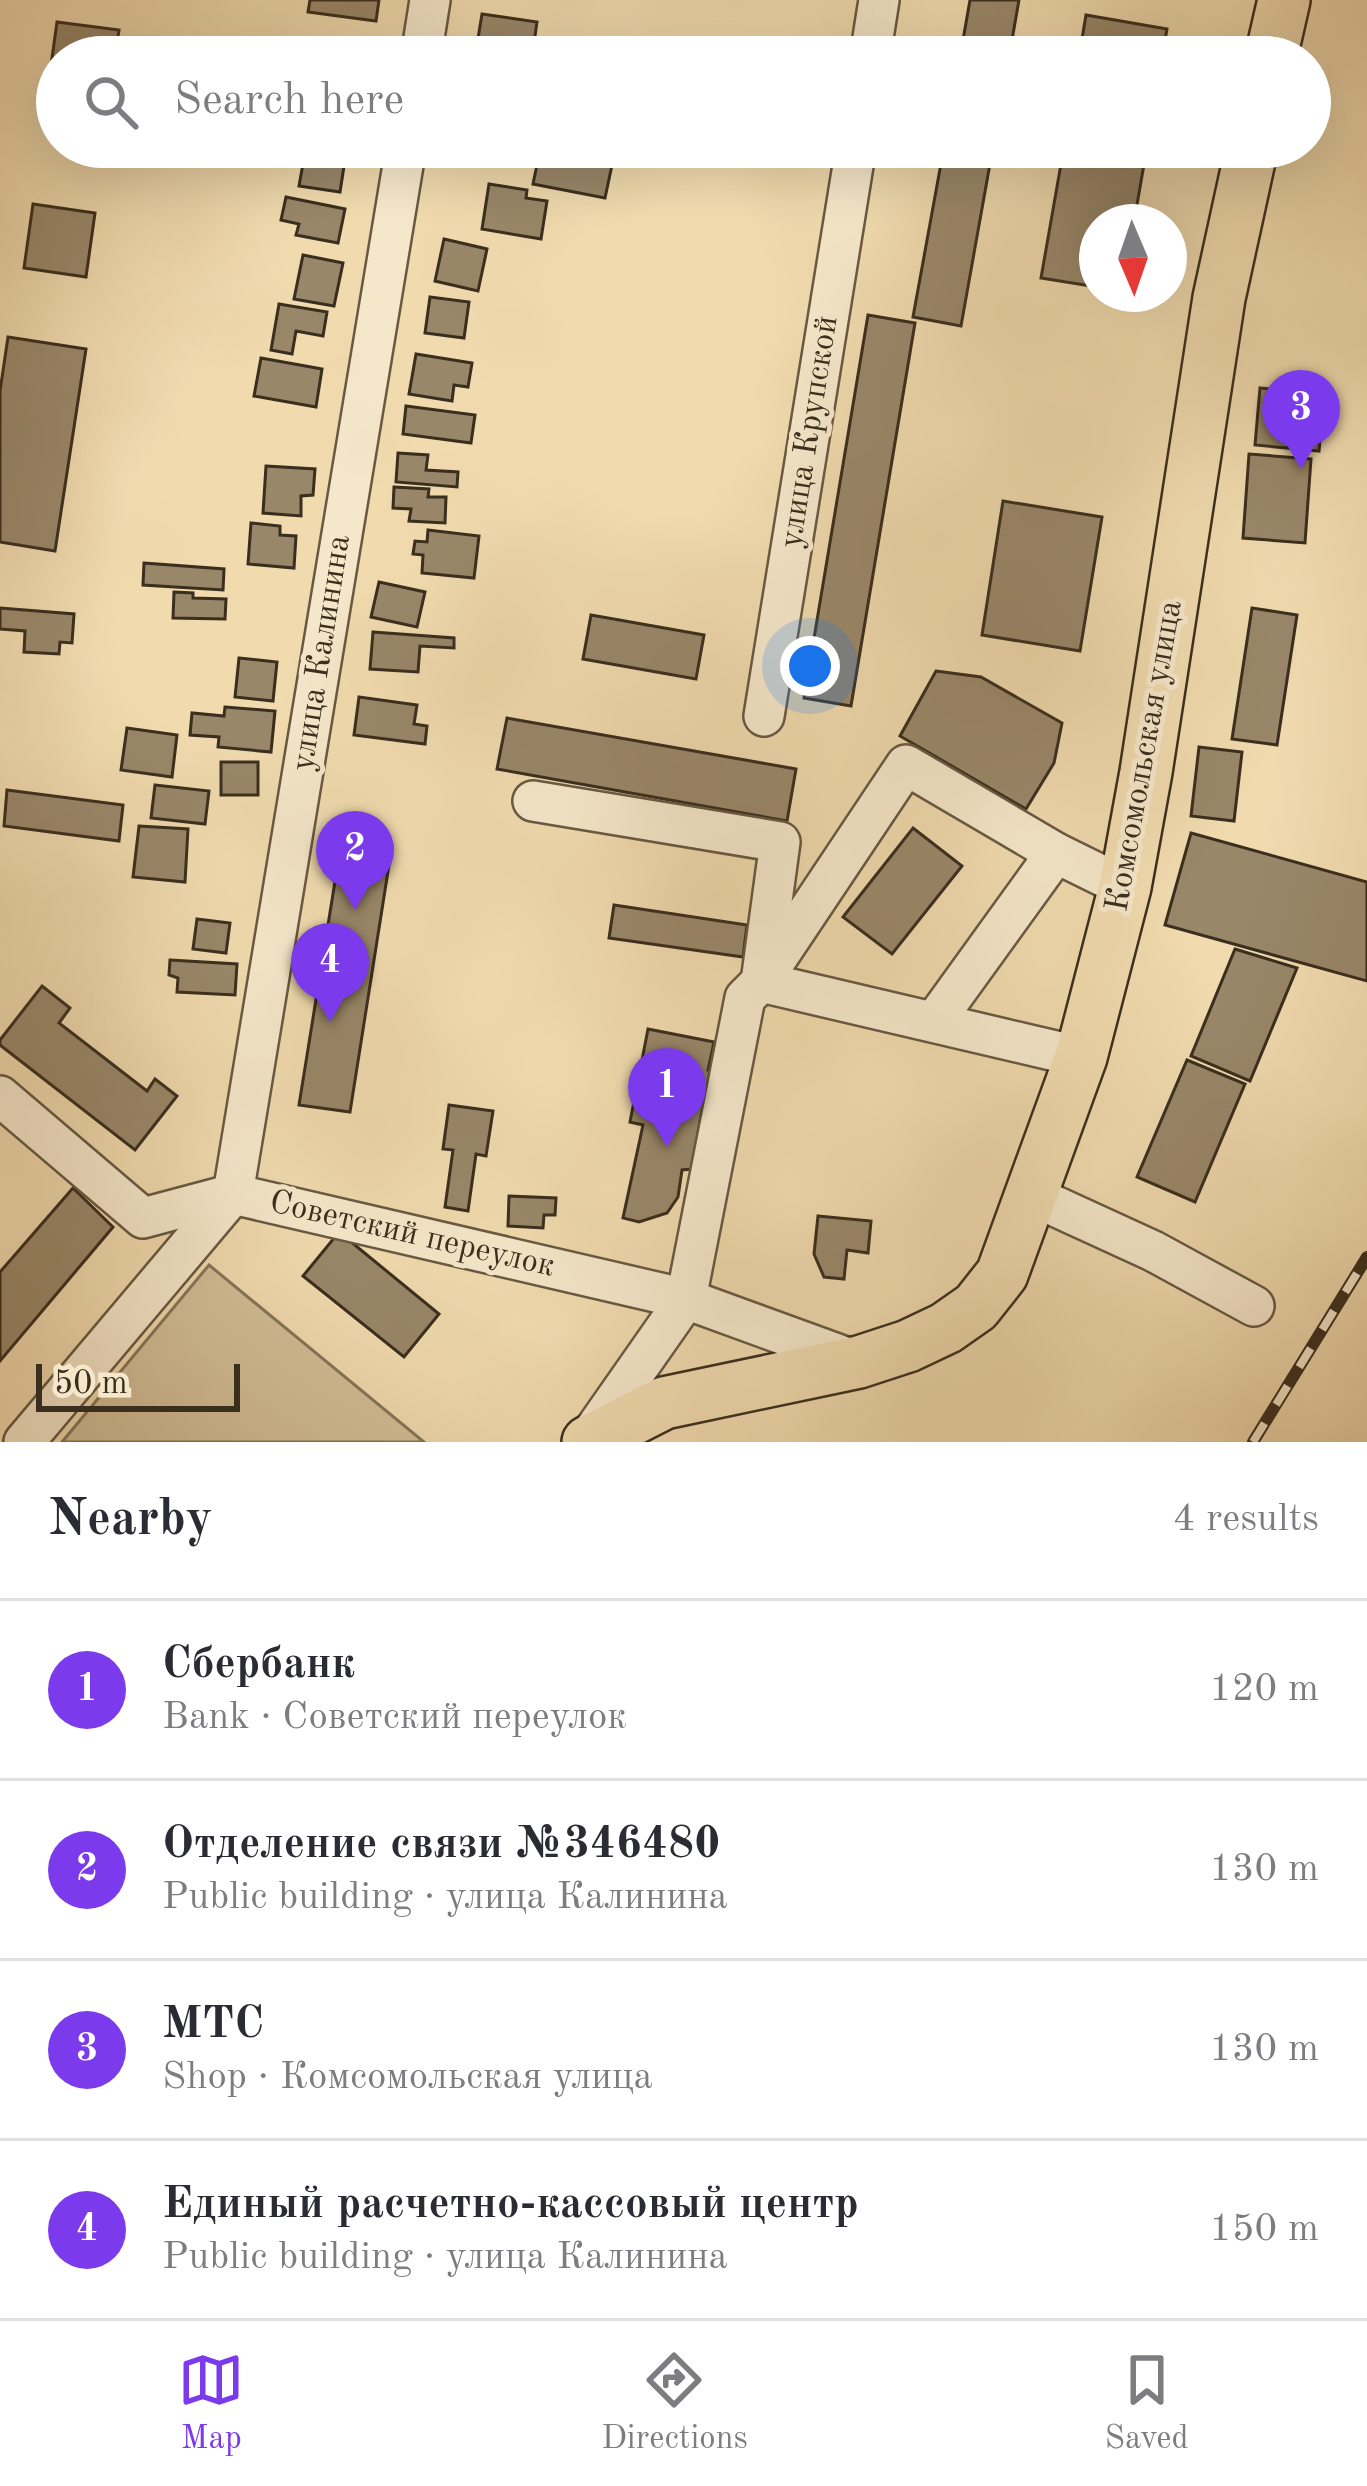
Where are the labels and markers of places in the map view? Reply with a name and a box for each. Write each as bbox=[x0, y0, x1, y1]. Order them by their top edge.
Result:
pin: 3 bbox=[1262, 370, 1340, 469]
pin: 2 bbox=[316, 811, 394, 910]
pin: 4 bbox=[291, 923, 369, 1022]
pin: 1 bbox=[628, 1048, 706, 1147]

